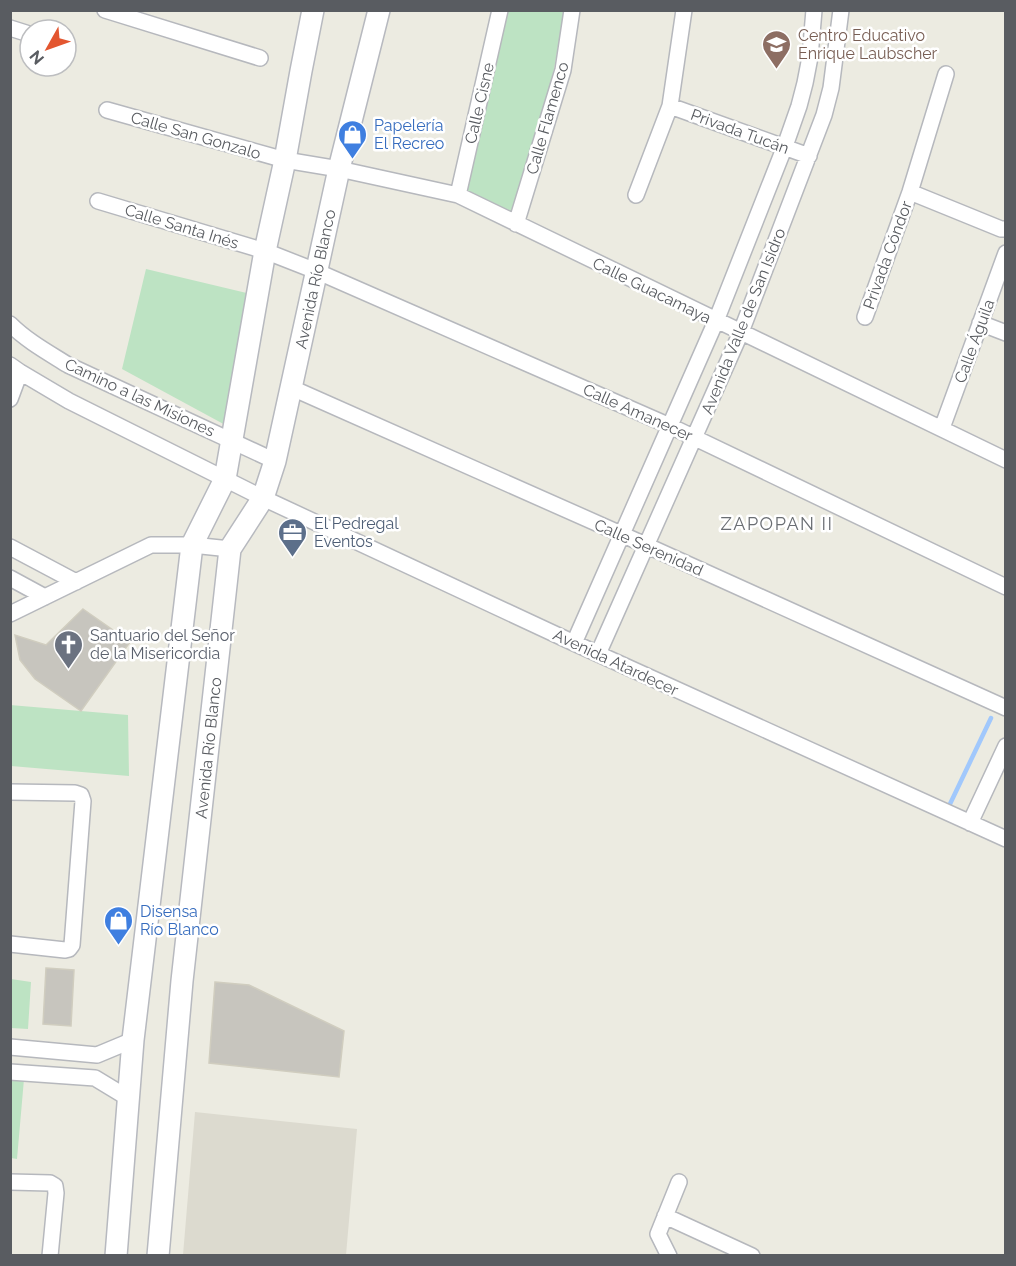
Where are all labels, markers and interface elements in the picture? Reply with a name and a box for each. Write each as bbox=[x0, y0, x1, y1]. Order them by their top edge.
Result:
north arrow bbox=[18, 18, 78, 78]
place label: Centro Educativo Enrique Laubscher bbox=[798, 26, 938, 63]
school or university icon: Centro Educativo Enrique Laubscher bbox=[761, 28, 793, 70]
text: N bbox=[26, 47, 48, 68]
street label: Calle Flamenco bbox=[522, 60, 573, 177]
street label: Calle Cisne bbox=[461, 61, 498, 146]
street label: Privada Tucán bbox=[688, 105, 792, 158]
street label: Calle San Gonzalo bbox=[129, 108, 263, 163]
place label: Papelería El Recreo bbox=[374, 116, 444, 153]
shop icon: Papelería El Recreo bbox=[337, 118, 369, 160]
street label: Privada Cóndor bbox=[859, 198, 916, 312]
street label: Calle Santa Inés bbox=[123, 200, 241, 253]
street label: Avenida Río Blanco bbox=[291, 208, 340, 351]
street label: Avenida Valle de San Isidro bbox=[697, 225, 790, 417]
street label: Calle Guacamaya bbox=[589, 254, 714, 327]
street label: Calle Águila bbox=[950, 296, 998, 386]
street label: Camino a las Misiones bbox=[62, 354, 218, 441]
street label: Calle Amanecer bbox=[580, 380, 696, 445]
district label: ZAPOPAN II bbox=[720, 513, 834, 534]
place label: El Pedregal Eventos bbox=[314, 514, 399, 551]
street label: Calle Serenidad bbox=[591, 515, 706, 580]
office icon: El Pedregal Eventos bbox=[277, 516, 309, 558]
street label: Avenida Atardecer bbox=[550, 625, 682, 700]
place label: Santuario del Señor de la Misericordia bbox=[90, 626, 235, 663]
church icon: Santuario del Señor de la Misericordia bbox=[53, 628, 85, 670]
street label: Avenida Río Blanco bbox=[192, 676, 225, 820]
place label: Disensa Río Blanco bbox=[140, 902, 219, 939]
shop icon: Disensa Río Blanco bbox=[103, 904, 135, 946]

